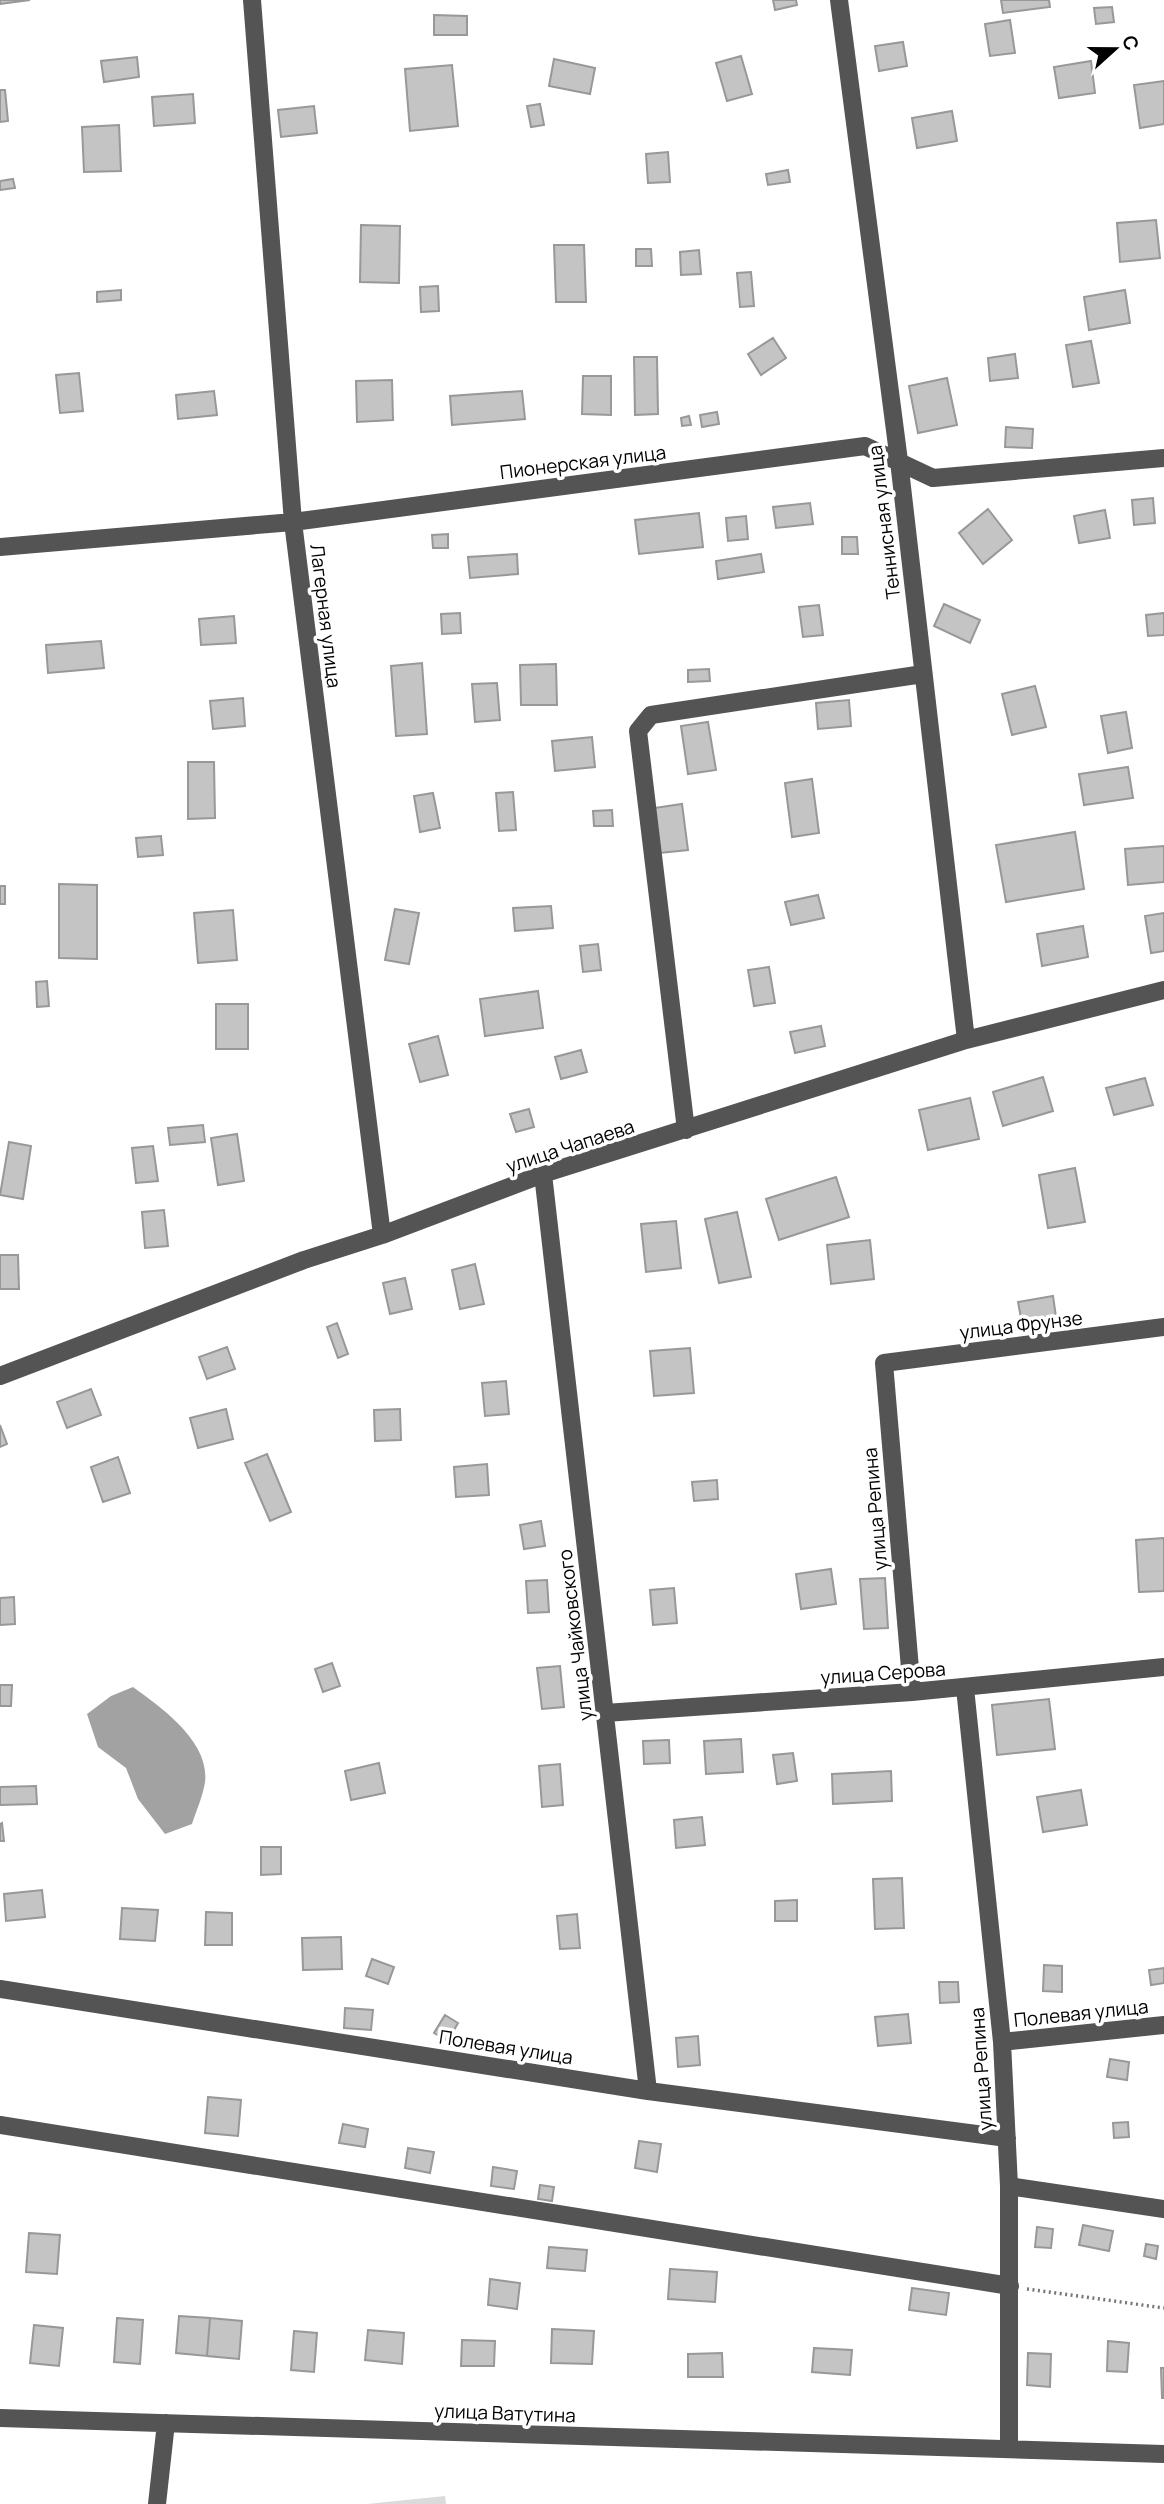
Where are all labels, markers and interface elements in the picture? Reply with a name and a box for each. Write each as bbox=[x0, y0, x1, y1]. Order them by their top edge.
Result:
north arrow bbox=[1080, 14, 1150, 84]
text: С bbox=[1116, 32, 1146, 54]
street label: Пионерская улица bbox=[498, 439, 668, 485]
street label: Теннисная улица bbox=[862, 444, 906, 600]
street label: Лагерная улица bbox=[304, 543, 348, 689]
street label: улица Чапаева bbox=[502, 1113, 638, 1179]
street label: улица Фрунзе bbox=[958, 1305, 1084, 1345]
street label: улица Репина bbox=[857, 1446, 893, 1572]
street label: улица Чайковского bbox=[552, 1548, 598, 1722]
street label: улица Серова bbox=[820, 1656, 946, 1690]
street label: Полевая улица bbox=[1012, 1993, 1150, 2033]
street label: улица Репина bbox=[964, 2007, 998, 2131]
street label: Полевая улица bbox=[437, 2024, 575, 2070]
street label: улица Ватутина bbox=[434, 2398, 576, 2428]

